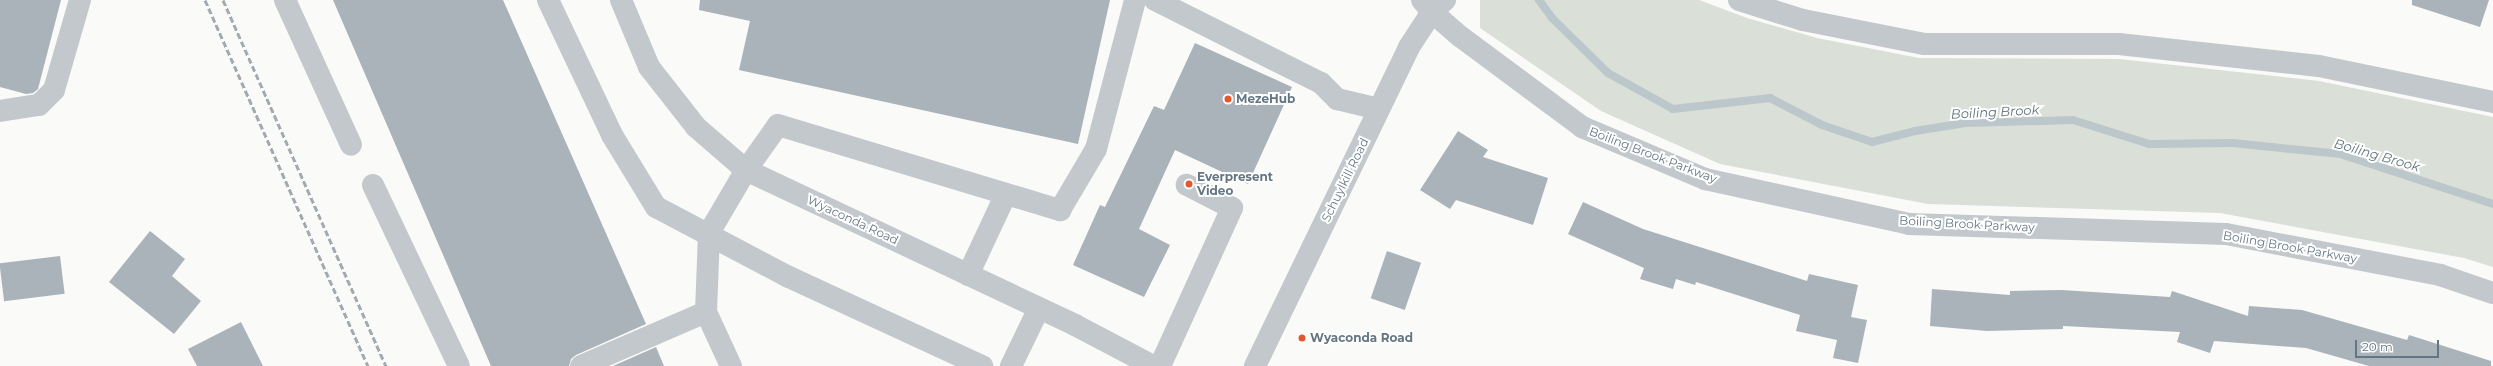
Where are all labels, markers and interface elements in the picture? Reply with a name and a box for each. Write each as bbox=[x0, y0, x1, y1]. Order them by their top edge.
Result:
place label: MezeHub bbox=[1236, 92, 1295, 106]
marker: MezeHub bbox=[1223, 94, 1233, 104]
water label: Boiling Brook bbox=[1950, 102, 2040, 122]
street label: Boiling Brook Parkway bbox=[1587, 124, 1719, 186]
water label: Boiling Brook bbox=[2332, 135, 2422, 175]
street label: Schuylkill Road bbox=[1319, 136, 1371, 224]
place label: Everpresent Video bbox=[1197, 170, 1273, 198]
marker: Everpresent Video bbox=[1184, 179, 1194, 189]
street label: Wyaconda Road bbox=[805, 193, 901, 247]
street label: Boiling Brook Parkway bbox=[1899, 213, 2035, 235]
street label: Boiling Brook Parkway bbox=[2222, 228, 2358, 266]
place label: Wyaconda Road bbox=[1310, 331, 1413, 345]
scale bar bbox=[2357, 332, 2441, 358]
marker: Wyaconda Road bbox=[1297, 333, 1307, 343]
text: 20 m bbox=[2362, 339, 2393, 354]

